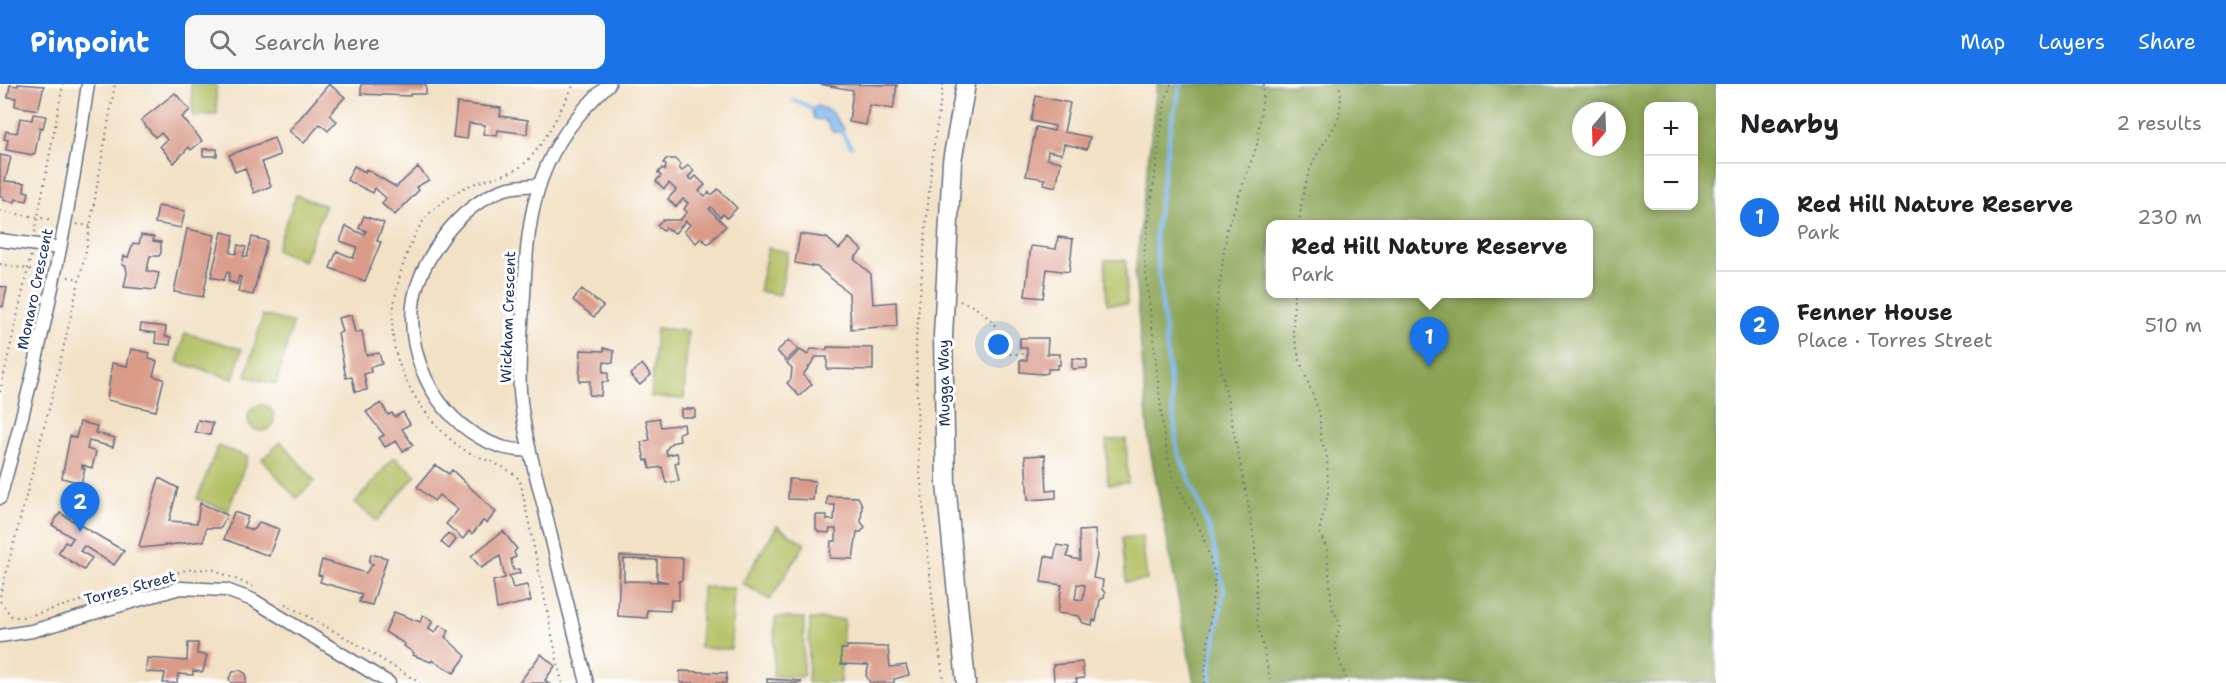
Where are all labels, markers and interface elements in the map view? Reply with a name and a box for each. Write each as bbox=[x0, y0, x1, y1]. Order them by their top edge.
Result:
search box bbox=[185, 15, 605, 69]
text: Pinpoint bbox=[30, 23, 149, 61]
icon: search bbox=[206, 26, 239, 59]
text: Search here bbox=[254, 28, 380, 57]
text: Map bbox=[1960, 28, 2005, 56]
text: Layers bbox=[2038, 28, 2105, 56]
text: Share bbox=[2138, 28, 2196, 56]
north arrow bbox=[1572, 102, 1626, 156]
map controls bbox=[1644, 102, 1698, 210]
button: + bbox=[1644, 102, 1698, 156]
text: Nearby bbox=[1740, 106, 1839, 141]
text: 2 results bbox=[2116, 110, 2202, 136]
button: − bbox=[1644, 156, 1698, 210]
text: Red Hill Nature Reserve bbox=[1797, 190, 2073, 219]
text: 1 bbox=[1755, 204, 1764, 230]
text: 230 m bbox=[2137, 204, 2202, 230]
text: Park bbox=[1797, 219, 1840, 245]
popup bbox=[1266, 220, 1593, 298]
street label: Monaro Crescent bbox=[12, 226, 58, 352]
text: Red Hill Nature Reserve bbox=[1291, 232, 1568, 261]
street label: Wickham Crescent bbox=[496, 251, 520, 383]
text: Park bbox=[1291, 261, 1334, 287]
text: Fenner House bbox=[1797, 298, 1953, 327]
text: 2 bbox=[1753, 312, 1767, 338]
text: 510 m bbox=[2145, 312, 2202, 338]
pin: 1 bbox=[1410, 318, 1448, 367]
text: Place · Torres Street bbox=[1797, 327, 1993, 353]
your location bbox=[984, 330, 1013, 359]
street label: Mugga Way bbox=[933, 339, 955, 427]
pin: 2 bbox=[60, 482, 100, 532]
street label: Torres Street bbox=[82, 566, 178, 610]

